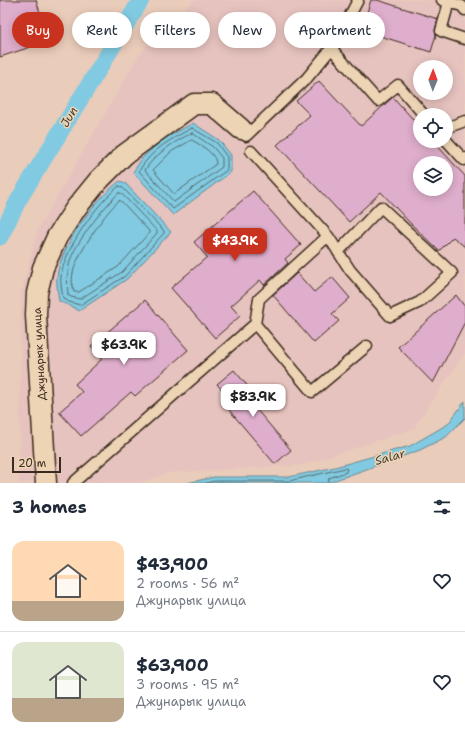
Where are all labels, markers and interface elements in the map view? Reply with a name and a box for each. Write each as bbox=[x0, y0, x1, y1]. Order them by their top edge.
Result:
chip: Buy bbox=[12, 12, 64, 48]
chip: Rent bbox=[72, 12, 132, 48]
chip: Filters bbox=[140, 12, 210, 48]
chip: New bbox=[218, 12, 276, 48]
chip: Apartment bbox=[284, 12, 385, 48]
north arrow bbox=[413, 60, 453, 100]
map controls bbox=[413, 60, 453, 196]
water label: Jun bbox=[57, 104, 81, 130]
button: locate bbox=[413, 108, 453, 148]
button: layers bbox=[413, 156, 453, 196]
pin: $43.9K bbox=[202, 228, 268, 262]
text: $43.9K bbox=[212, 232, 258, 249]
street label: Джунарык улица bbox=[30, 307, 49, 401]
pin: $63.9K bbox=[91, 332, 157, 366]
text: $63.9K bbox=[101, 336, 147, 353]
pin: $83.9K bbox=[220, 384, 286, 418]
text: $83.9K bbox=[230, 388, 276, 405]
water label: Salar bbox=[373, 445, 407, 469]
scale bar bbox=[12, 455, 61, 474]
text: 20 m bbox=[18, 456, 46, 471]
text: 3 homes bbox=[12, 496, 87, 518]
icon: filters bbox=[431, 496, 453, 518]
text: $43,900 bbox=[136, 553, 208, 575]
icon: home bbox=[44, 557, 92, 605]
icon: heart bbox=[431, 570, 453, 592]
text: 2 rooms · 56 m² bbox=[136, 575, 239, 592]
text: Джунарык улица bbox=[136, 592, 246, 609]
text: $63,900 bbox=[136, 654, 209, 676]
icon: home bbox=[44, 658, 92, 706]
icon: heart bbox=[431, 671, 453, 693]
text: 3 rooms · 95 m² bbox=[136, 676, 239, 693]
text: Джунарык улица bbox=[136, 693, 246, 710]

